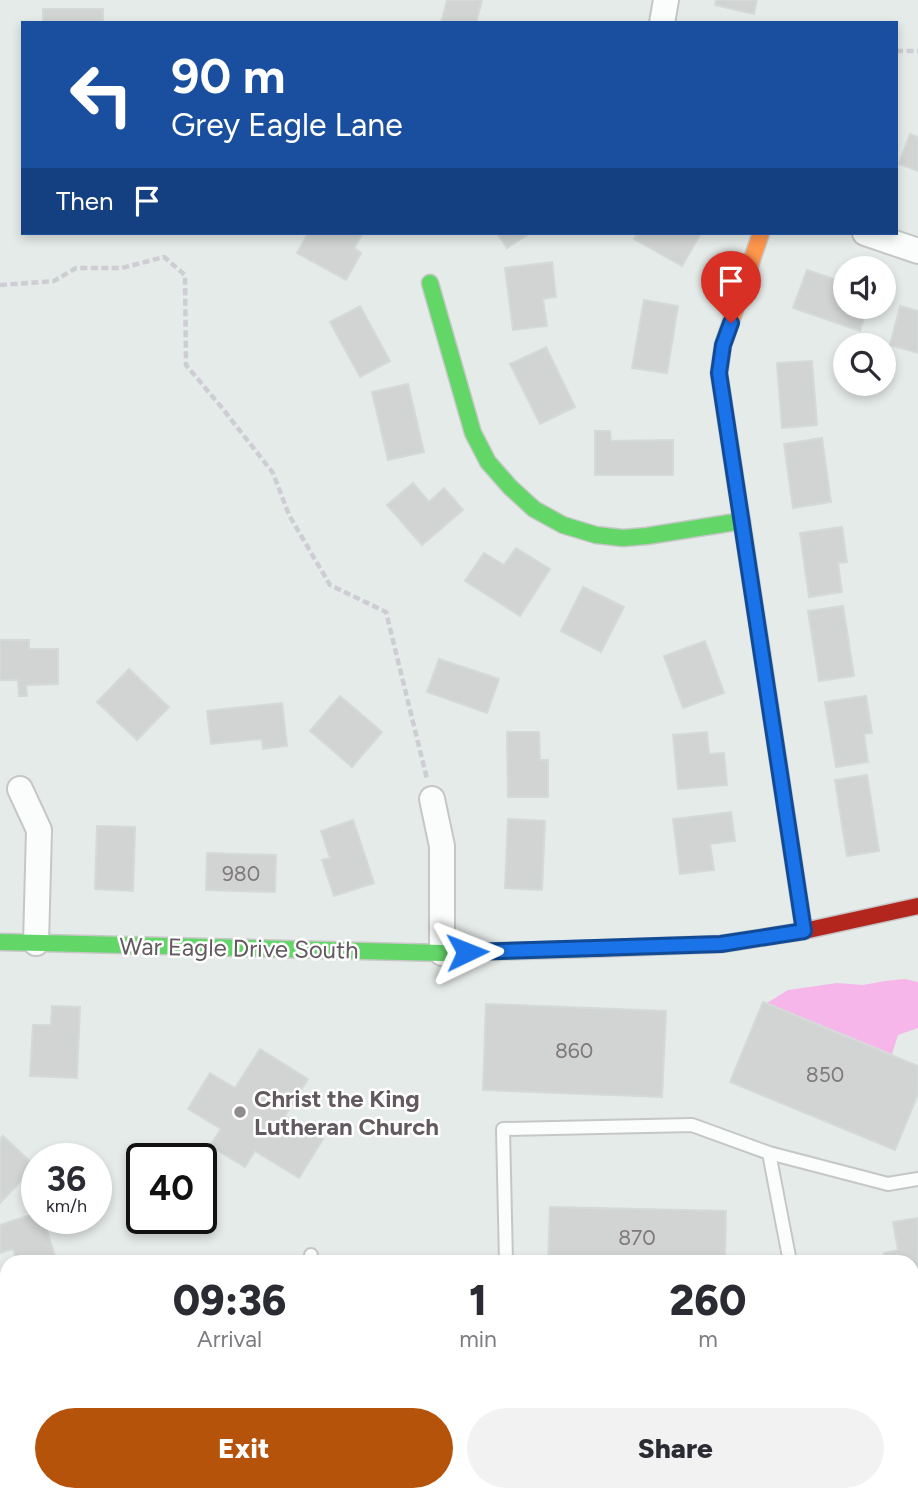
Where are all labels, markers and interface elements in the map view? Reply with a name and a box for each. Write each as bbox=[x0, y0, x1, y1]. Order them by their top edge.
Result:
text: 90 m bbox=[171, 46, 286, 105]
icon: left bbox=[56, 49, 147, 140]
text: Grey Eagle Lane bbox=[171, 106, 403, 144]
icon: arrive bbox=[128, 182, 166, 220]
text: Then bbox=[56, 185, 114, 217]
pin bbox=[701, 251, 761, 323]
map controls bbox=[833, 256, 896, 396]
button: sound bbox=[833, 256, 896, 319]
icon: arrive bbox=[712, 262, 750, 300]
button: search bbox=[833, 333, 896, 396]
house number: 980 bbox=[222, 861, 260, 886]
position arrow bbox=[430, 915, 504, 989]
street label: War Eagle Drive South bbox=[119, 931, 359, 965]
house number: 860 bbox=[555, 1038, 593, 1063]
house number: 850 bbox=[806, 1062, 844, 1087]
place label: Christ the King Lutheran Church bbox=[254, 1084, 439, 1141]
marker: Christ the King Lutheran Church bbox=[232, 1104, 248, 1120]
speed limit sign: 40 bbox=[126, 1143, 217, 1234]
text: 36 bbox=[47, 1158, 86, 1200]
text: km/h bbox=[46, 1195, 87, 1217]
house number: 870 bbox=[618, 1225, 656, 1250]
text: 09:36 bbox=[173, 1275, 286, 1326]
text: 1 bbox=[469, 1275, 487, 1326]
text: 260 bbox=[670, 1275, 746, 1326]
text: Arrival bbox=[197, 1325, 262, 1353]
text: min bbox=[459, 1325, 497, 1353]
text: m bbox=[698, 1325, 718, 1353]
button: Exit bbox=[35, 1408, 453, 1488]
button: Share bbox=[467, 1408, 884, 1488]

